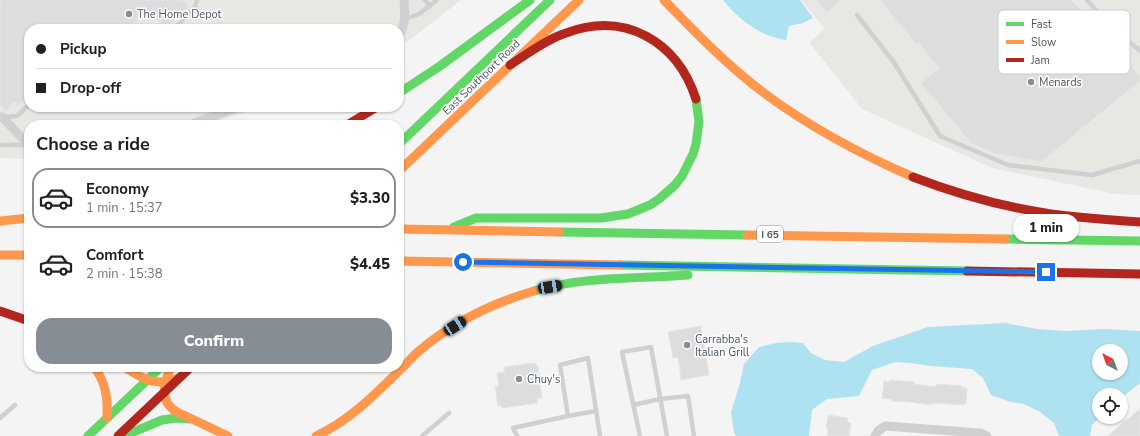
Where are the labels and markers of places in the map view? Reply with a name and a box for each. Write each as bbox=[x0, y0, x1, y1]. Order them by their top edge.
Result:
place label: The Home Depot bbox=[137, 7, 222, 22]
marker: The Home Depot bbox=[124, 9, 134, 19]
place label: Menards bbox=[1039, 75, 1082, 90]
marker: Menards bbox=[1026, 77, 1036, 87]
place label: Carrabba's Italian Grill bbox=[695, 332, 750, 360]
marker: Carrabba's Italian Grill bbox=[682, 340, 692, 350]
place label: Chuy's bbox=[527, 372, 560, 387]
marker: Chuy's bbox=[514, 374, 524, 384]

